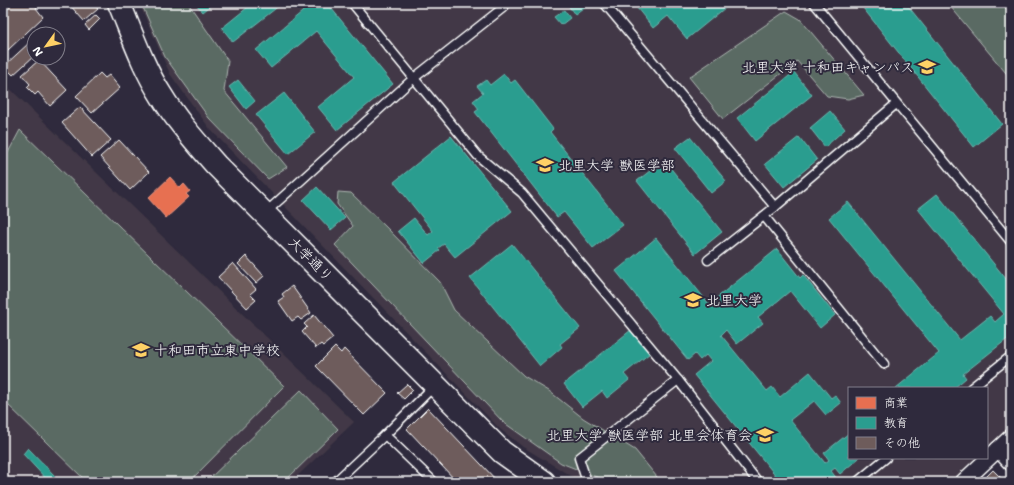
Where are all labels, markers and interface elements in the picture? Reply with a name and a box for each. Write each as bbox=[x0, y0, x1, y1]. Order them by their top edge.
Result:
north arrow bbox=[26, 26, 66, 66]
text: N bbox=[29, 43, 47, 59]
school or university icon: 北里大学 十和田キャンパス bbox=[917, 57, 937, 77]
place label: 北里大学 十和田キャンパス bbox=[742, 58, 914, 76]
school or university icon: 北里大学 獣医学部 bbox=[535, 155, 555, 175]
place label: 北里大学 獣医学部 bbox=[558, 156, 675, 174]
street label: 大学通り bbox=[285, 233, 337, 285]
school or university icon: 北里大学 bbox=[683, 290, 703, 310]
place label: 北里大学 bbox=[706, 291, 762, 309]
school or university icon: 十和田市立東中学校 bbox=[131, 340, 151, 360]
place label: 十和田市立東中学校 bbox=[154, 341, 280, 359]
legend bbox=[848, 387, 988, 459]
text: 商業 bbox=[884, 395, 908, 411]
text: 教育 bbox=[884, 415, 908, 431]
school or university icon: 北里大学 獣医学部 北里会体育会 bbox=[755, 425, 775, 445]
place label: 北里大学 獣医学部 北里会体育会 bbox=[546, 426, 752, 444]
text: その他 bbox=[884, 435, 920, 451]

